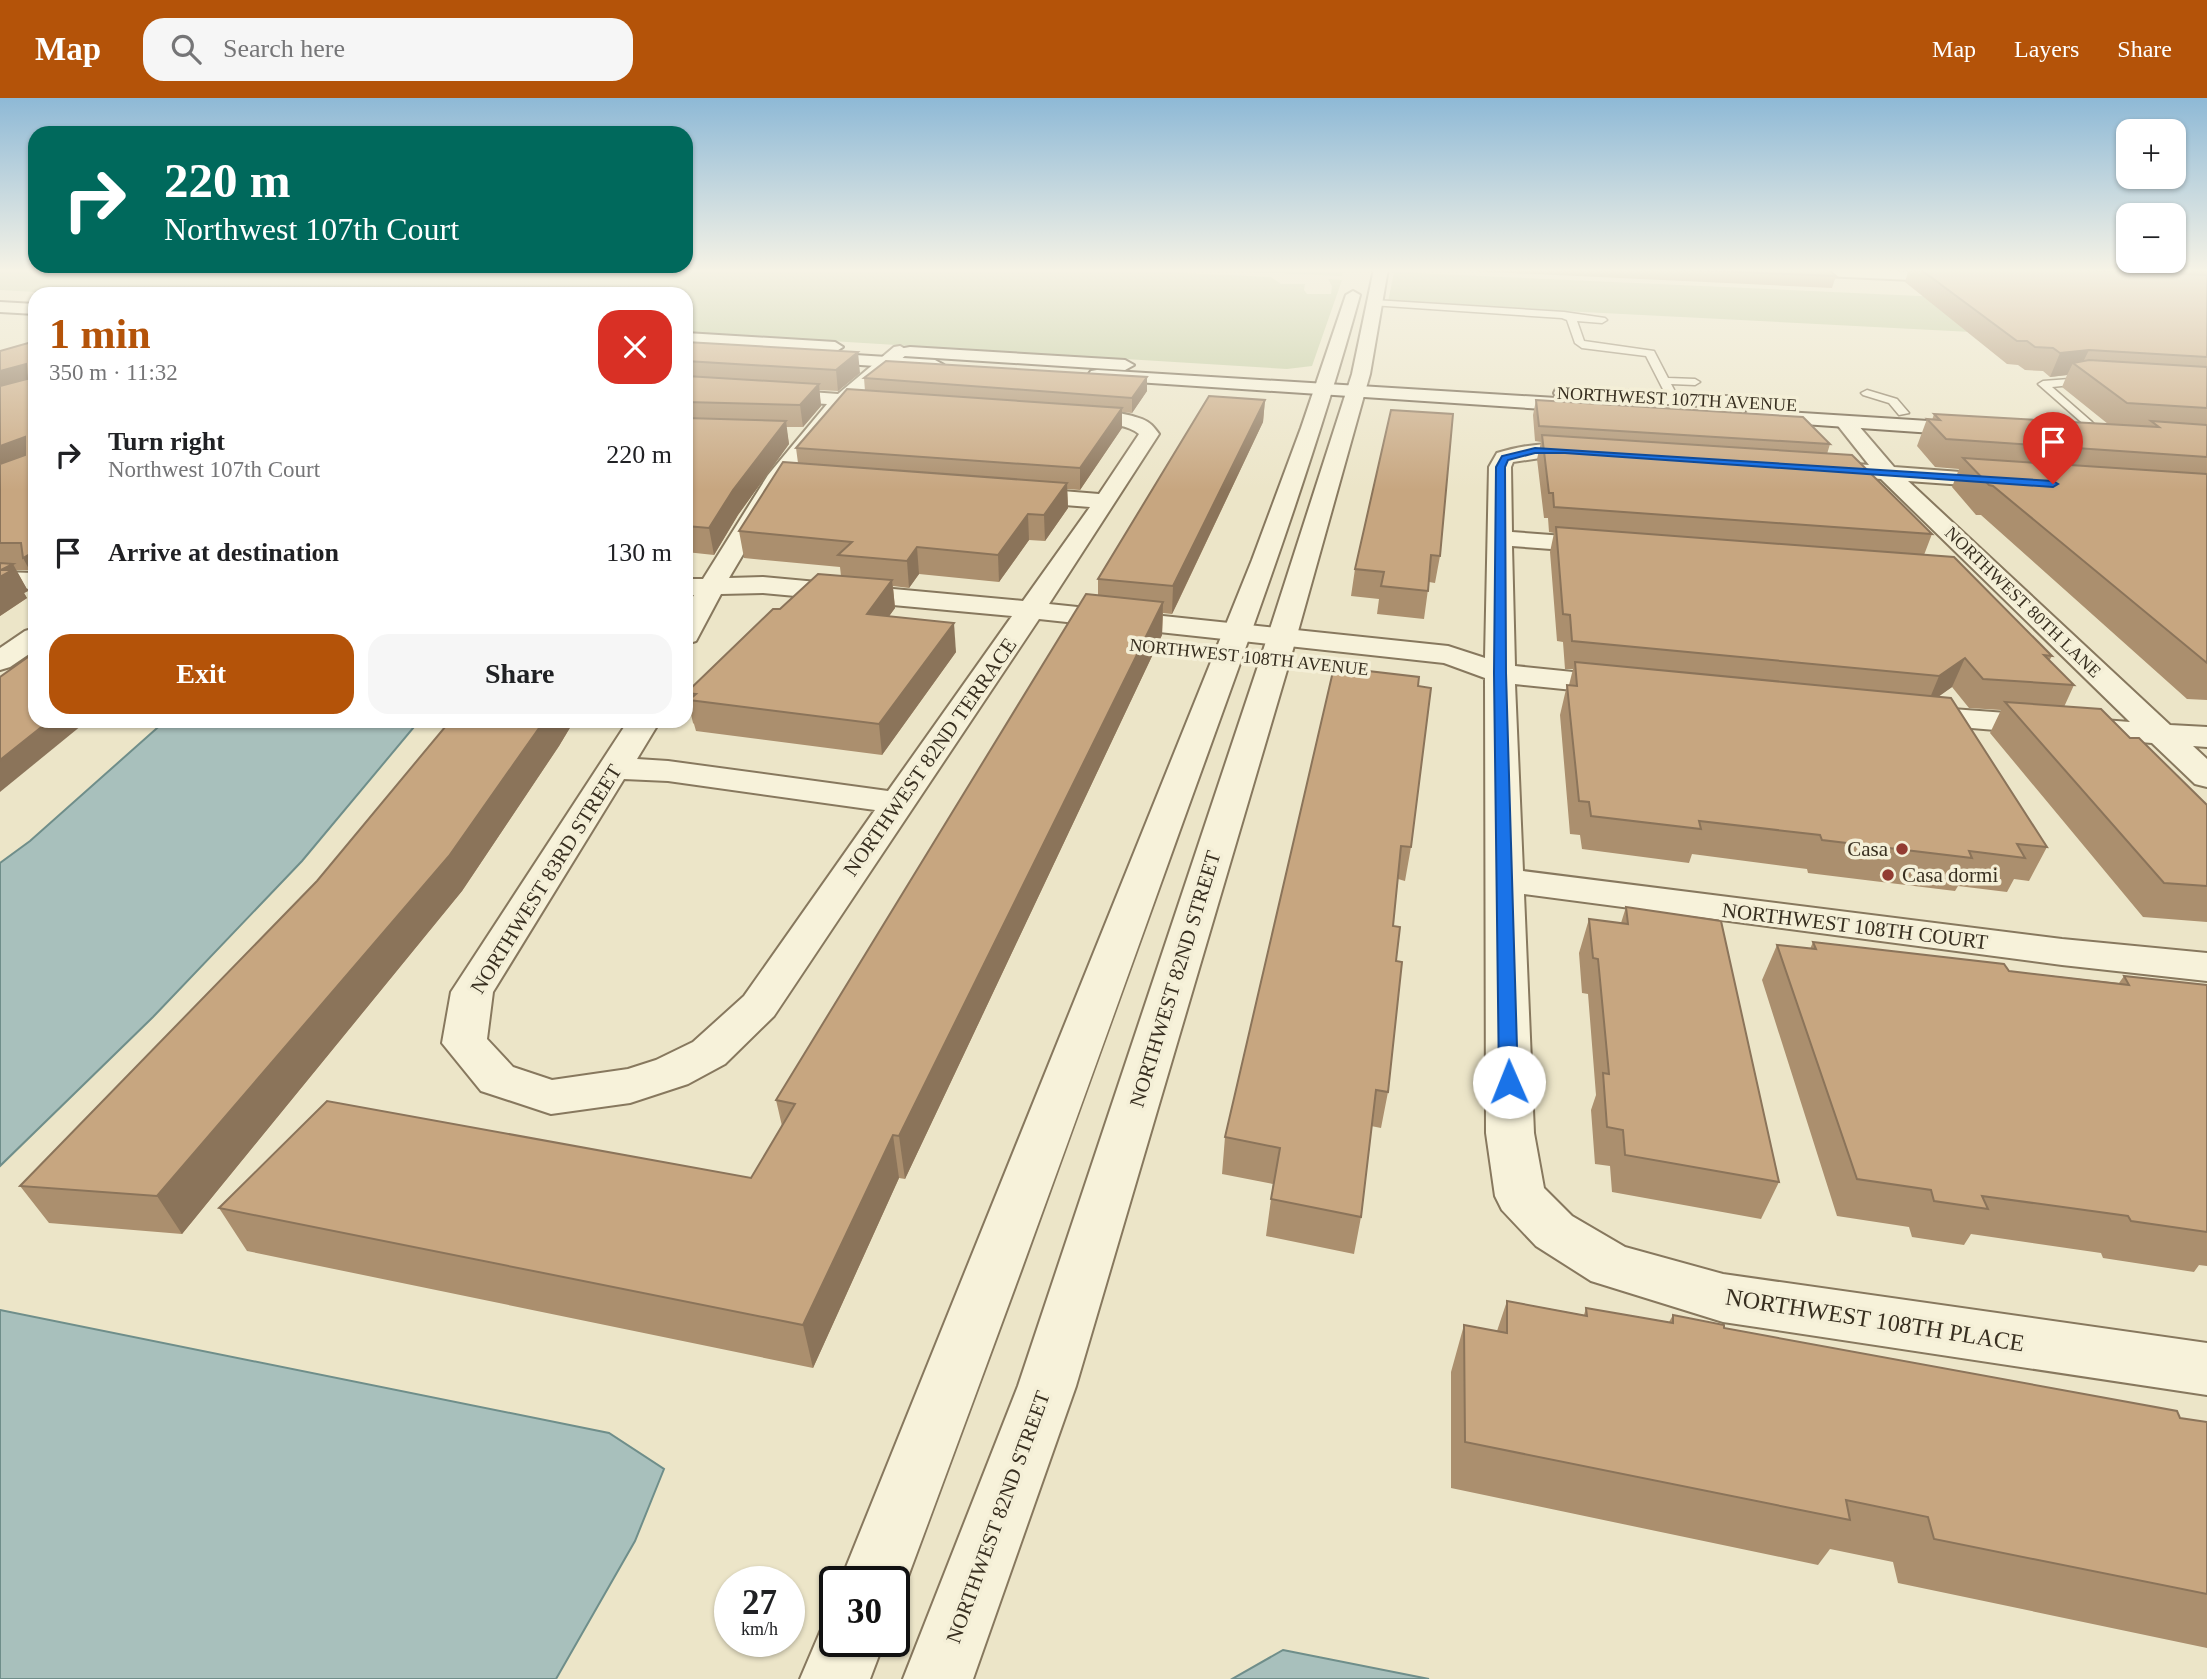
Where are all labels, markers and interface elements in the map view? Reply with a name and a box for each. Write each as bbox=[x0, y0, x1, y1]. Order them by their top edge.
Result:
search box bbox=[143, 18, 633, 81]
icon: search bbox=[167, 30, 205, 68]
text: Map bbox=[35, 31, 101, 67]
text: Search here bbox=[223, 34, 345, 63]
text: Map bbox=[1932, 36, 1976, 62]
text: Layers bbox=[2014, 36, 2079, 62]
text: Share bbox=[2117, 36, 2172, 62]
map controls bbox=[2116, 119, 2186, 273]
button: + bbox=[2116, 119, 2186, 189]
text: 220 m bbox=[164, 153, 291, 208]
icon: right bbox=[49, 154, 140, 245]
button: − bbox=[2116, 203, 2186, 273]
text: Northwest 107th Court bbox=[164, 211, 459, 247]
button: close bbox=[598, 310, 672, 384]
text: 1 min bbox=[49, 311, 151, 357]
text: 350 m · 11:32 bbox=[49, 360, 178, 385]
street label: NORTHWEST 107TH AVENUE bbox=[1557, 383, 1797, 415]
pin bbox=[2023, 412, 2083, 484]
icon: arrive bbox=[2034, 423, 2072, 461]
text: Turn right bbox=[108, 427, 225, 456]
icon: right bbox=[49, 436, 87, 474]
text: 220 m bbox=[606, 440, 672, 469]
text: Northwest 107th Court bbox=[108, 457, 320, 482]
street label: NORTHWEST 80TH LANE bbox=[1941, 522, 2105, 682]
icon: arrive bbox=[49, 534, 87, 572]
text: Arrive at destination bbox=[108, 538, 339, 567]
text: 130 m bbox=[606, 538, 672, 567]
street label: NORTHWEST 82ND TERRACE bbox=[838, 633, 1022, 881]
button: Exit bbox=[49, 634, 354, 714]
button: Share bbox=[368, 634, 672, 714]
street label: NORTHWEST 108TH AVENUE bbox=[1128, 634, 1370, 680]
street label: NORTHWEST 83RD STREET bbox=[465, 760, 627, 998]
place label: Casa bbox=[1847, 837, 1889, 861]
marker: Casa bbox=[1894, 841, 1910, 857]
street label: NORTHWEST 82ND STREET bbox=[1125, 848, 1226, 1110]
place label: Casa dormi bbox=[1902, 863, 1998, 887]
marker: Casa dormi bbox=[1880, 867, 1896, 883]
street label: NORTHWEST 108TH COURT bbox=[1721, 898, 1990, 954]
position arrow bbox=[1472, 1045, 1546, 1119]
street label: NORTHWEST 108TH PLACE bbox=[1724, 1284, 2026, 1356]
street label: NORTHWEST 82ND STREET bbox=[941, 1387, 1055, 1646]
speed limit sign: 30 bbox=[819, 1566, 910, 1657]
text: 27 bbox=[742, 1583, 777, 1622]
text: km/h bbox=[741, 1619, 778, 1639]

